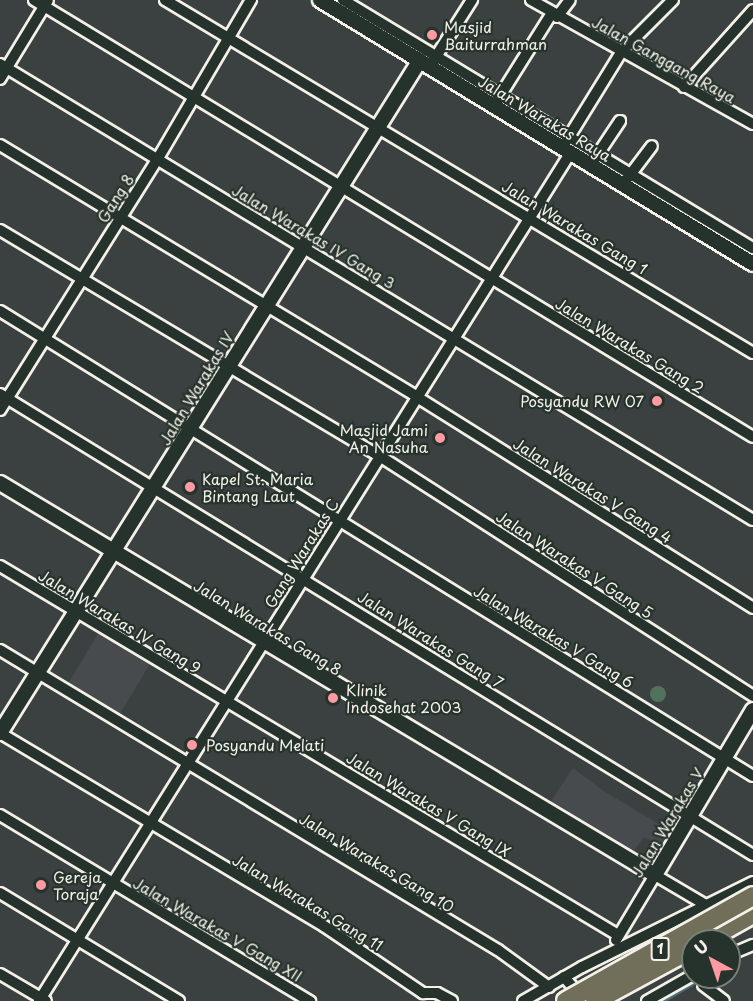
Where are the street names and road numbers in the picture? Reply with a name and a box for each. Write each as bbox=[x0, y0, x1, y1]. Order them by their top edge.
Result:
street label: Jalan Ganggang Raya bbox=[589, 12, 739, 106]
street label: Jalan Warakas Raya bbox=[475, 71, 615, 165]
street label: Gang 8 bbox=[93, 171, 137, 225]
street label: Jalan Warakas Gang 1 bbox=[499, 177, 651, 277]
street label: Jalan Warakas IV Gang 3 bbox=[228, 180, 400, 292]
street label: Jalan Warakas Gang 2 bbox=[553, 294, 707, 396]
street label: Jalan Warakas IV bbox=[155, 327, 237, 449]
street label: Jalan Warakas V Gang 4 bbox=[510, 433, 676, 547]
street label: Gang Warakas C bbox=[260, 495, 342, 611]
street label: Jalan Warakas V Gang 5 bbox=[493, 506, 657, 622]
street label: Jalan Warakas IV Gang 9 bbox=[35, 565, 205, 677]
street label: Jalan Warakas Gang 8 bbox=[191, 576, 345, 678]
street label: Jalan Warakas V Gang 6 bbox=[470, 581, 638, 691]
street label: Jalan Warakas Gang 7 bbox=[355, 587, 507, 691]
street label: Jalan Warakas V Gang IX bbox=[343, 748, 515, 860]
street label: Jalan Warakas V bbox=[627, 763, 707, 881]
street label: Jalan Warakas Gang 10 bbox=[296, 809, 458, 915]
street label: Jalan Warakas Gang 11 bbox=[230, 850, 386, 954]
street label: Jalan Warakas V Gang XII bbox=[130, 873, 306, 985]
road number: 1 bbox=[650, 938, 670, 960]

